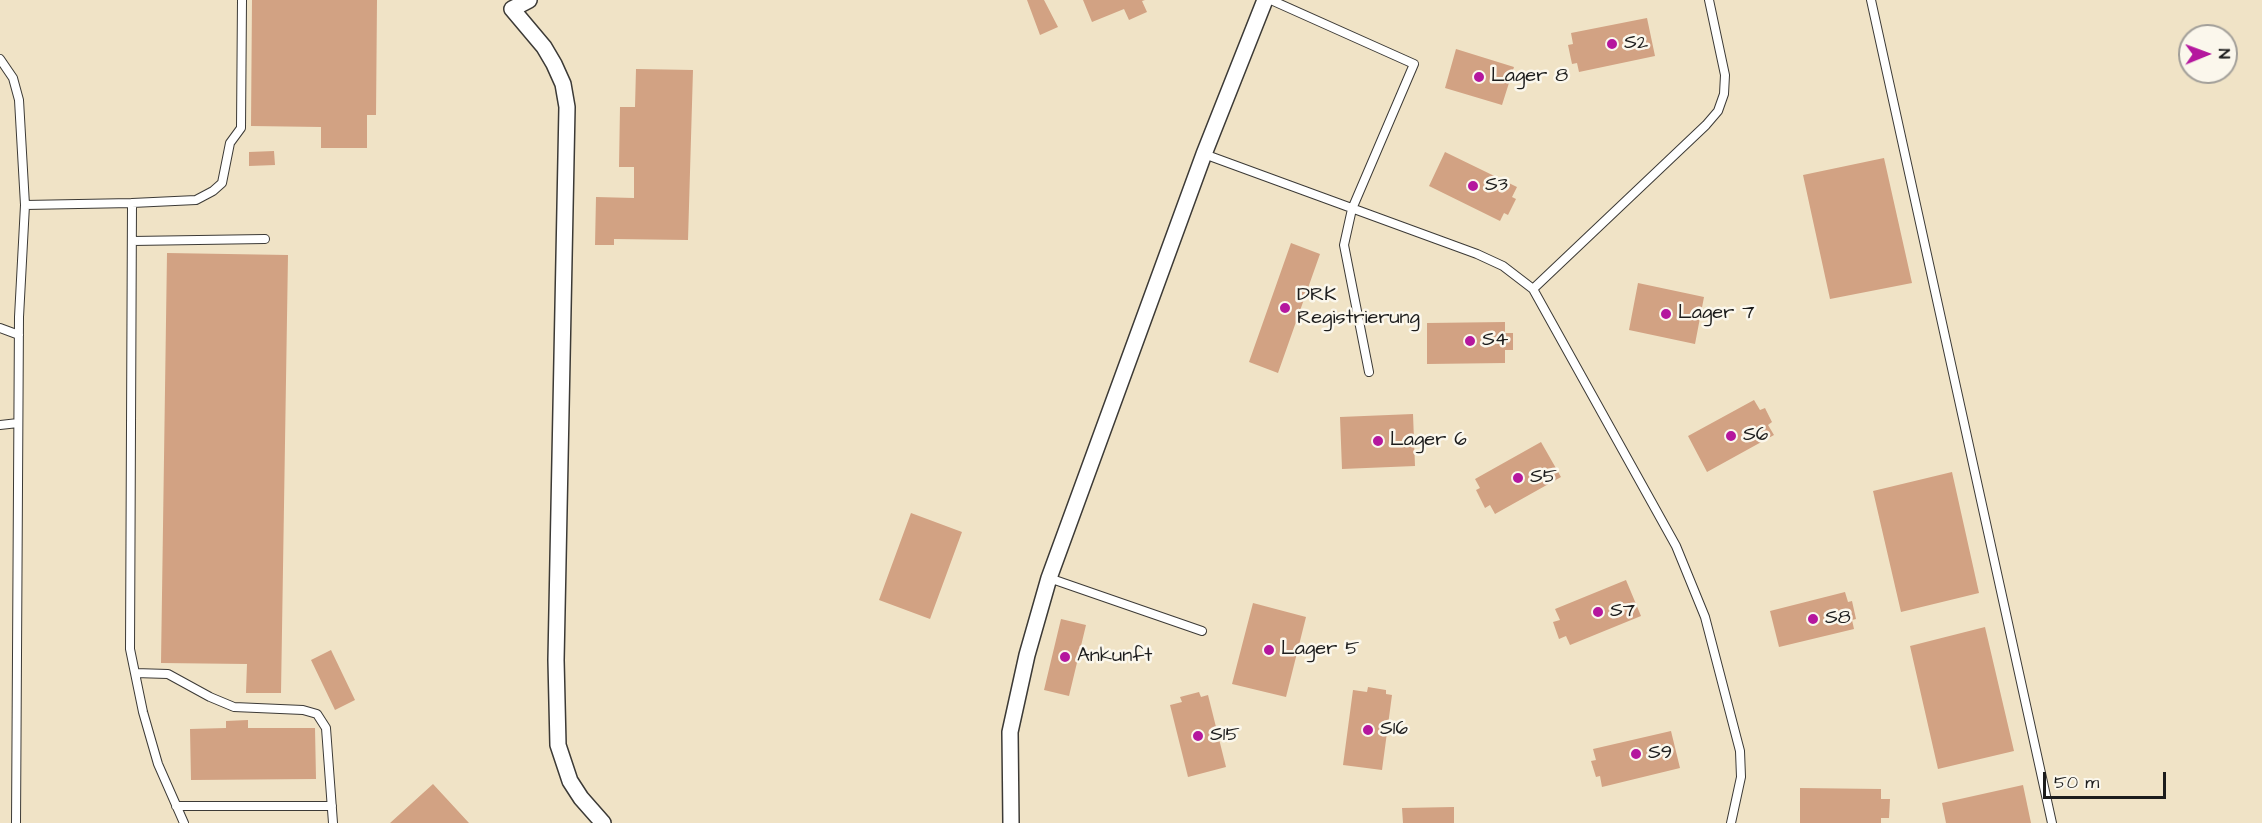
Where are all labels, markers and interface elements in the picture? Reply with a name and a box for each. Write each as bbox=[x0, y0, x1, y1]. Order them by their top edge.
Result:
north arrow bbox=[2178, 24, 2238, 84]
place label: S2 bbox=[1624, 32, 1648, 56]
marker: S2 bbox=[1605, 37, 1619, 51]
text: N bbox=[2213, 49, 2235, 59]
place label: Lager 8 bbox=[1491, 65, 1568, 89]
marker: Lager 8 bbox=[1472, 70, 1486, 84]
place label: S3 bbox=[1485, 174, 1508, 198]
marker: S3 bbox=[1466, 179, 1480, 193]
place label: DRK Registrierung bbox=[1297, 284, 1420, 331]
marker: DRK Registrierung bbox=[1278, 301, 1292, 315]
place label: Lager 7 bbox=[1678, 302, 1755, 326]
marker: Lager 7 bbox=[1659, 307, 1673, 321]
place label: S4 bbox=[1482, 329, 1508, 353]
marker: S4 bbox=[1463, 334, 1477, 348]
place label: S6 bbox=[1743, 424, 1768, 448]
place label: Lager 6 bbox=[1390, 429, 1467, 453]
marker: S6 bbox=[1724, 429, 1738, 443]
marker: Lager 6 bbox=[1371, 434, 1385, 448]
place label: S5 bbox=[1530, 466, 1557, 490]
marker: S5 bbox=[1511, 471, 1525, 485]
place label: S7 bbox=[1610, 600, 1635, 624]
marker: S7 bbox=[1591, 605, 1605, 619]
place label: S8 bbox=[1825, 607, 1851, 631]
marker: S8 bbox=[1806, 612, 1820, 626]
place label: Lager 5 bbox=[1281, 638, 1359, 662]
marker: Lager 5 bbox=[1262, 643, 1276, 657]
place label: Ankunft bbox=[1077, 645, 1152, 669]
marker: Ankunft bbox=[1058, 650, 1072, 664]
place label: S16 bbox=[1380, 718, 1408, 742]
marker: S16 bbox=[1361, 723, 1375, 737]
place label: S15 bbox=[1210, 724, 1240, 748]
marker: S15 bbox=[1191, 729, 1205, 743]
place label: S9 bbox=[1648, 742, 1672, 766]
marker: S9 bbox=[1629, 747, 1643, 761]
scale bar bbox=[2046, 760, 2169, 798]
text: 50 m bbox=[2054, 770, 2099, 795]

